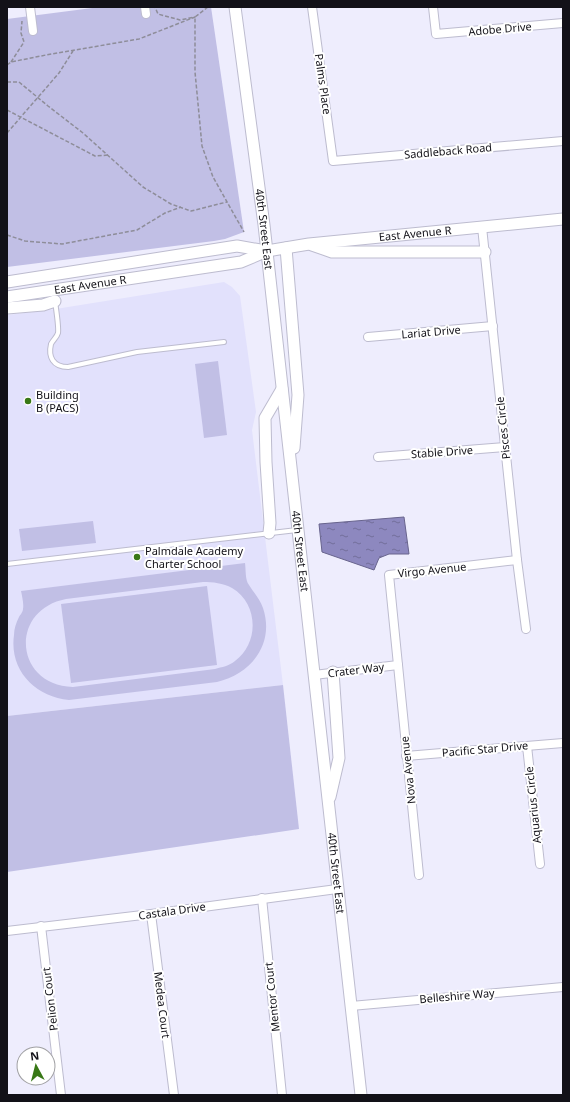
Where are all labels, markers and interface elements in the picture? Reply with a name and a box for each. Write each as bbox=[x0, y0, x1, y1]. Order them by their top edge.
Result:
street label: Adobe Drive bbox=[468, 18, 532, 39]
street label: Palms Place bbox=[312, 53, 335, 115]
street label: Saddleback Road bbox=[403, 139, 493, 162]
street label: 40th Street East bbox=[252, 188, 277, 270]
street label: East Avenue R bbox=[378, 222, 452, 244]
street label: East Avenue R bbox=[53, 271, 127, 297]
street label: Lariat Drive bbox=[401, 321, 461, 342]
place label: Building B (PACS) bbox=[36, 387, 79, 415]
marker: Building B (PACS) bbox=[23, 396, 33, 406]
street label: Pisces Circle bbox=[492, 396, 513, 460]
street label: Stable Drive bbox=[410, 442, 473, 461]
street label: 40th Street East bbox=[289, 510, 313, 592]
place label: Palmdale Academy Charter School bbox=[145, 543, 244, 571]
marker: Palmdale Academy Charter School bbox=[132, 552, 142, 562]
street label: Virgo Avenue bbox=[397, 558, 467, 581]
street label: Crater Way bbox=[327, 659, 385, 680]
street label: Nova Avenue bbox=[396, 735, 419, 805]
street label: Pacific Star Drive bbox=[441, 737, 529, 760]
street label: Aquarius Circle bbox=[521, 766, 544, 844]
street label: 40th Street East bbox=[325, 832, 349, 914]
street label: Castala Drive bbox=[137, 898, 206, 923]
street label: Mentor Court bbox=[260, 961, 283, 1033]
street label: Pelion Court bbox=[38, 966, 61, 1032]
street label: Medea Court bbox=[151, 971, 174, 1039]
street label: Belleshire Way bbox=[419, 985, 496, 1006]
north arrow bbox=[16, 1046, 56, 1086]
text: N bbox=[29, 1048, 40, 1064]

